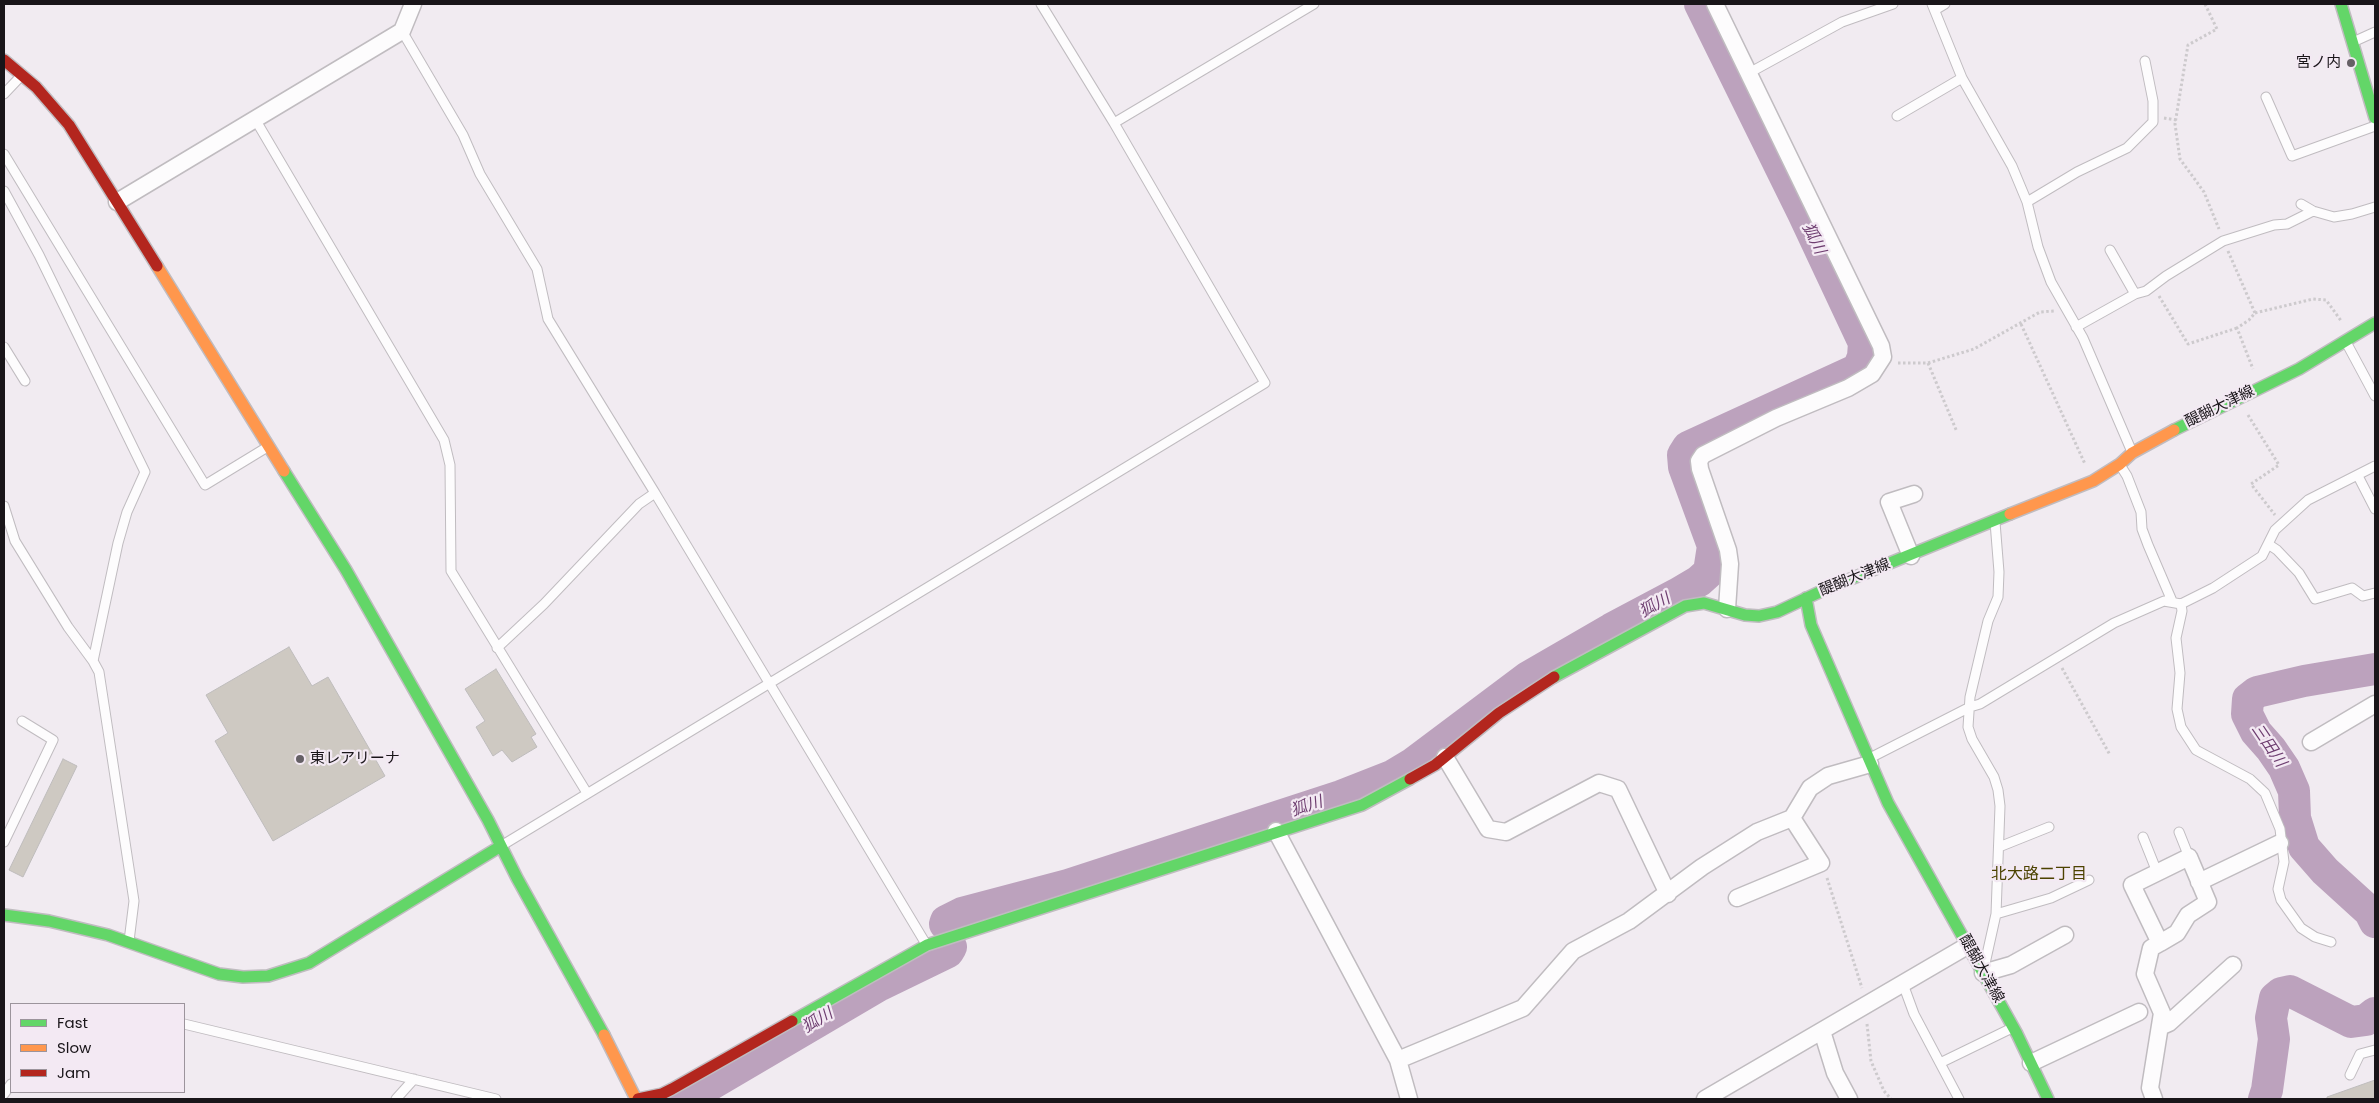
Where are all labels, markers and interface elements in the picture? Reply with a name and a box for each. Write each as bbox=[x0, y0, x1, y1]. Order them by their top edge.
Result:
place label: 宮ノ内 bbox=[2296, 54, 2341, 72]
marker: 宮ノ内 bbox=[2345, 57, 2357, 69]
water label: 狐川 bbox=[1797, 220, 1829, 258]
street label: 醍醐大津線 bbox=[2182, 382, 2258, 432]
street label: 醍醐大津線 bbox=[1817, 556, 1893, 600]
water label: 狐川 bbox=[1636, 590, 1674, 622]
water label: 三田川 bbox=[2247, 721, 2289, 771]
place label: 東レアリーナ bbox=[310, 750, 400, 768]
marker: 東レアリーナ bbox=[294, 753, 306, 765]
water label: 狐川 bbox=[1289, 793, 1325, 821]
district label: 北大路二丁目 bbox=[1991, 865, 2087, 885]
street label: 醍醐大津線 bbox=[1955, 932, 2007, 1006]
legend bbox=[10, 1003, 185, 1093]
water label: 狐川 bbox=[799, 1005, 837, 1037]
text: Fast bbox=[57, 1012, 88, 1033]
text: Slow bbox=[57, 1037, 91, 1058]
text: Jam bbox=[57, 1062, 91, 1083]

